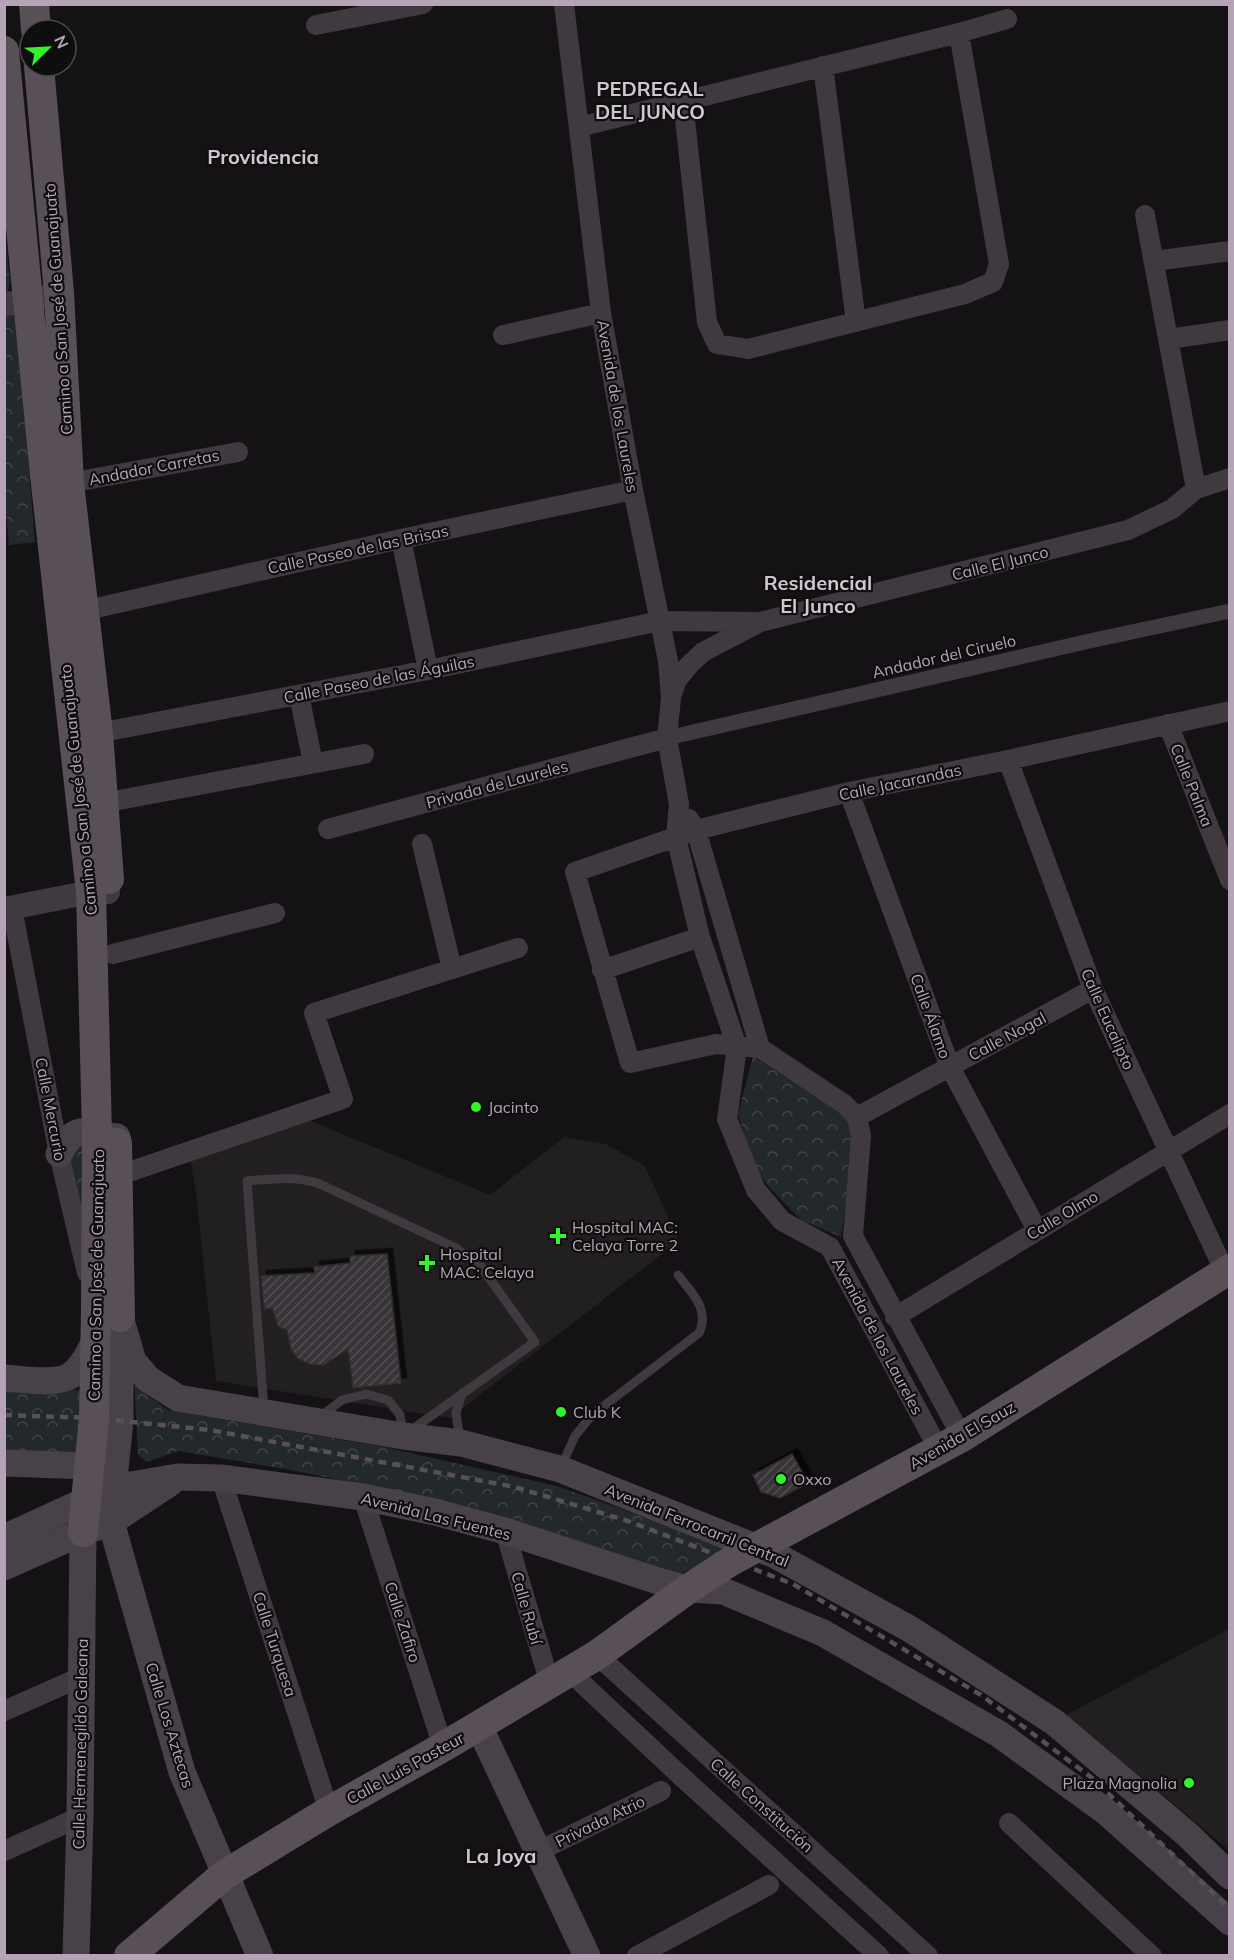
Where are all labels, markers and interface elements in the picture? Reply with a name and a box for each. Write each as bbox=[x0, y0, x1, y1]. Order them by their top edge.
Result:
north arrow bbox=[18, 18, 78, 78]
text: N bbox=[50, 32, 73, 51]
district label: PEDREGAL DEL JUNCO bbox=[595, 76, 705, 124]
district label: Providencia bbox=[207, 144, 319, 169]
street label: Camino a San José de Guanajuato bbox=[39, 183, 77, 435]
street label: Avenida de los Laureles bbox=[593, 318, 643, 494]
street label: Andador Carretas bbox=[87, 445, 221, 489]
street label: Calle Paseo de las Brisas bbox=[266, 520, 450, 578]
street label: Calle El Junco bbox=[950, 541, 1050, 585]
district label: Residencial El Junco bbox=[764, 570, 872, 618]
street label: Andador del Ciruelo bbox=[870, 630, 1018, 682]
street label: Calle Paseo de las Águilas bbox=[282, 651, 476, 707]
street label: Camino a San José de Guanajuato bbox=[55, 664, 101, 916]
street label: Calle Palma bbox=[1166, 741, 1218, 829]
street label: Privada de Laureles bbox=[424, 755, 570, 813]
street label: Calle Jacarandas bbox=[837, 759, 963, 805]
street label: Calle Eucalipto bbox=[1077, 965, 1139, 1073]
street label: Calle Álamo bbox=[906, 971, 956, 1061]
street label: Calle Nogal bbox=[965, 1007, 1049, 1065]
street label: Calle Mercurio bbox=[31, 1056, 71, 1162]
place label: Jacinto bbox=[488, 1097, 539, 1117]
marker: Jacinto bbox=[469, 1100, 483, 1114]
street label: Camino a San José de Guanajuato bbox=[84, 1149, 108, 1401]
street label: Calle Olmo bbox=[1023, 1186, 1101, 1244]
place label: Hospital MAC: Celaya Torre 2 bbox=[572, 1217, 678, 1255]
marker: Hospital MAC: Celaya Torre 2 bbox=[549, 1227, 567, 1245]
place label: Hospital MAC: Celaya bbox=[440, 1244, 534, 1282]
marker: Hospital MAC: Celaya bbox=[418, 1254, 436, 1272]
street label: Avenida de los Laureles bbox=[828, 1254, 928, 1418]
street label: Avenida El Sauz bbox=[905, 1396, 1019, 1474]
place label: Club K bbox=[573, 1402, 622, 1422]
marker: Club K bbox=[554, 1405, 568, 1419]
place label: Oxxo bbox=[793, 1469, 831, 1489]
marker: Oxxo bbox=[774, 1472, 788, 1486]
street label: Avenida Ferrocarril Central bbox=[602, 1479, 792, 1571]
street label: Avenida Las Fuentes bbox=[359, 1488, 513, 1544]
street label: Calle Rubí bbox=[507, 1569, 547, 1648]
street label: Calle Zafiro bbox=[381, 1579, 425, 1665]
street label: Calle Turquesa bbox=[249, 1589, 301, 1699]
street label: Calle Hermenegildo Galeana bbox=[68, 1638, 92, 1850]
street label: Calle Los Aztecas bbox=[141, 1660, 199, 1790]
street label: Calle Luis Pasteur bbox=[343, 1727, 467, 1809]
street label: Calle Constitución bbox=[706, 1753, 818, 1857]
place label: Plaza Magnolia bbox=[1062, 1773, 1177, 1793]
marker: Plaza Magnolia bbox=[1182, 1776, 1196, 1790]
street label: Privada Atrio bbox=[552, 1791, 648, 1851]
district label: La Joya bbox=[465, 1843, 537, 1868]

